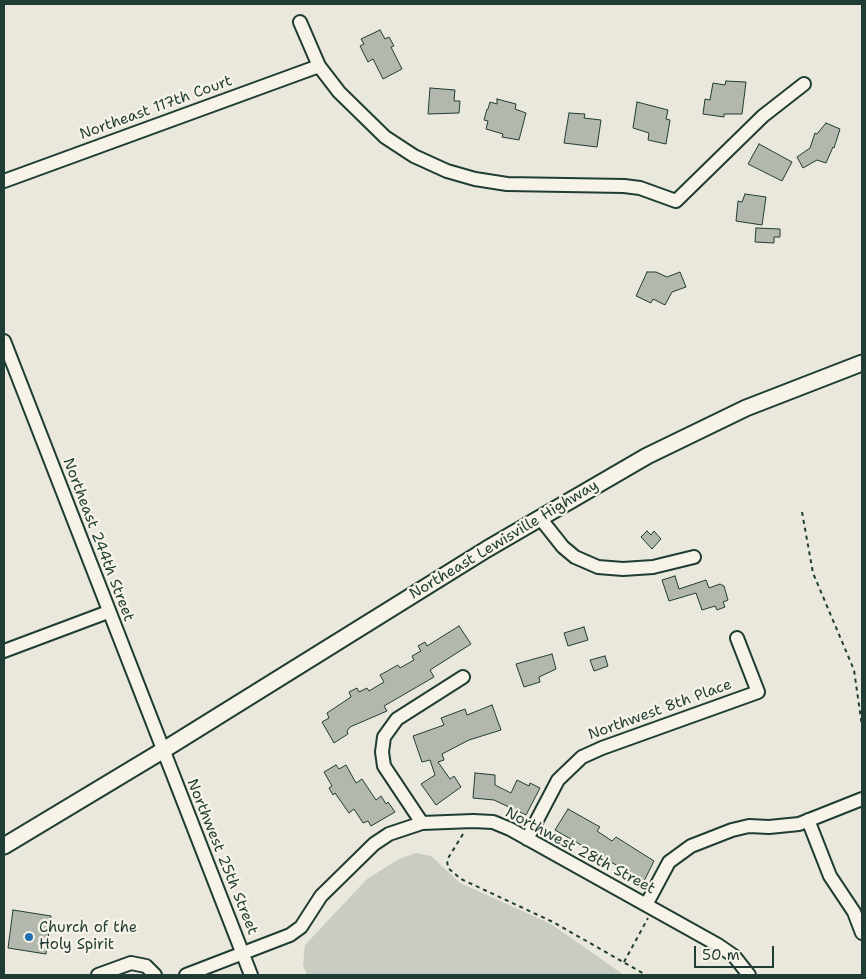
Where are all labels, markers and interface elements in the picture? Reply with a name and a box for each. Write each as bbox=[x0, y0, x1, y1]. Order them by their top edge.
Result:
street label: Northeast 117th Court bbox=[77, 72, 235, 144]
street label: Northeast 244th Street bbox=[58, 456, 138, 624]
street label: Northeast Lewisville Highway bbox=[406, 476, 602, 604]
street label: Northwest 8th Place bbox=[586, 676, 734, 744]
street label: Northwest 25th Street bbox=[182, 776, 262, 938]
street label: Northwest 28th Street bbox=[502, 804, 658, 898]
place label: Church of the Holy Spirit bbox=[39, 919, 137, 954]
marker: Church of the Holy Spirit bbox=[23, 931, 35, 943]
scale bar bbox=[696, 936, 776, 968]
text: 50 m bbox=[702, 945, 740, 965]

